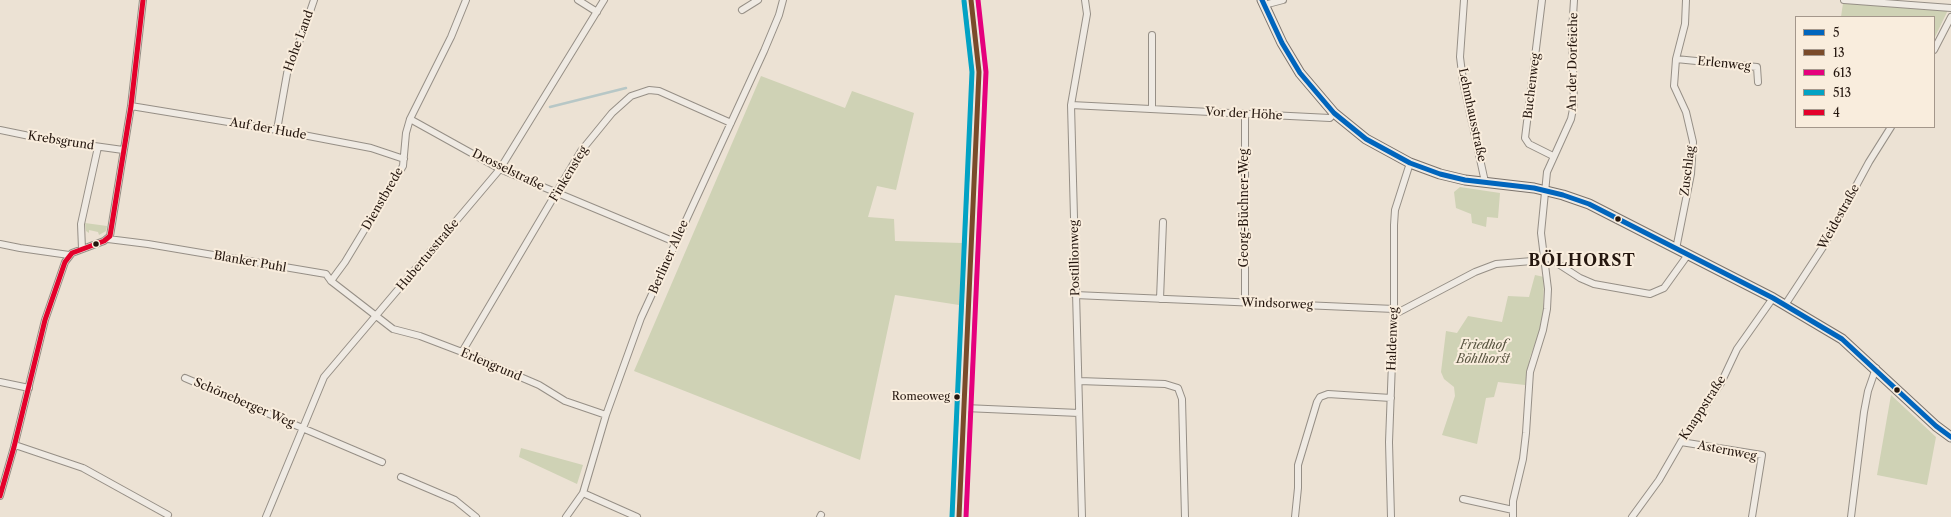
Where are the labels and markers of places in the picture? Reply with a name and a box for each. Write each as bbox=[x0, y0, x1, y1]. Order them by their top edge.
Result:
unlabelled marker bbox=[1613, 214, 1623, 224]
unlabelled marker bbox=[91, 239, 101, 249]
unlabelled marker bbox=[1892, 385, 1902, 395]
place label: Romeoweg bbox=[892, 390, 950, 404]
marker: Romeoweg bbox=[952, 392, 962, 402]

